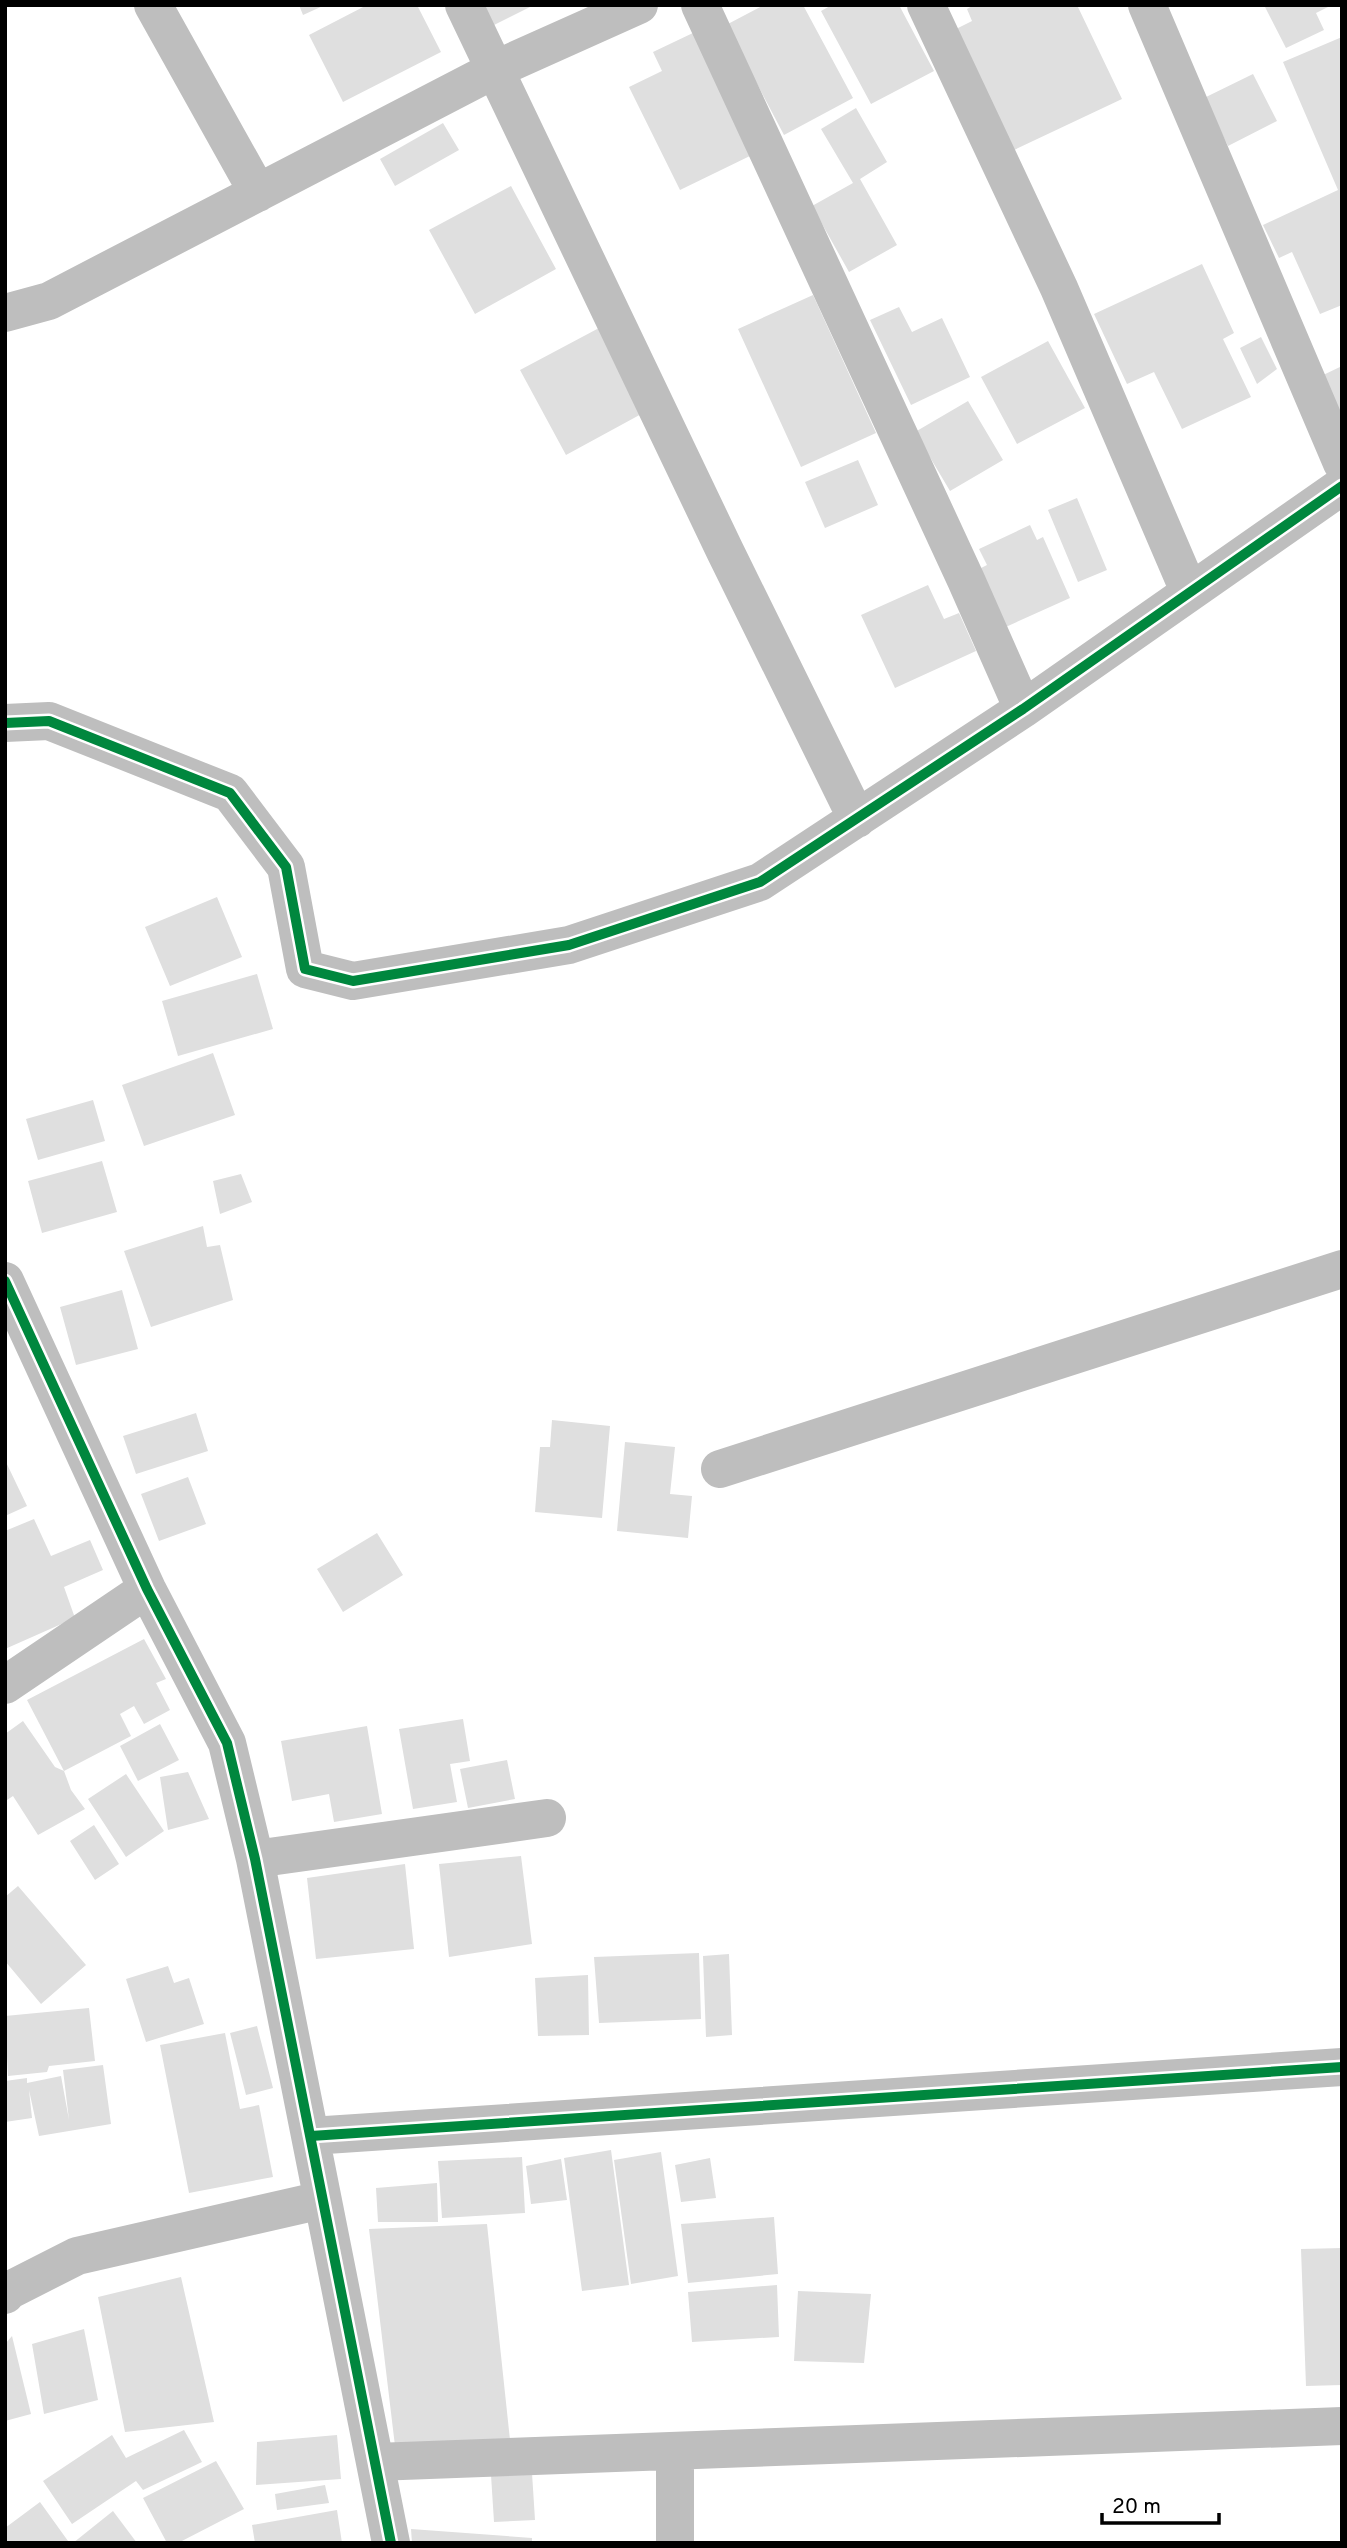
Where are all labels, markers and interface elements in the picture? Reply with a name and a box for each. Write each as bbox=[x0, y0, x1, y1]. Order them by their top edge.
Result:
scale bar bbox=[1102, 2482, 1219, 2526]
text: 20 m bbox=[1112, 2494, 1161, 2521]

